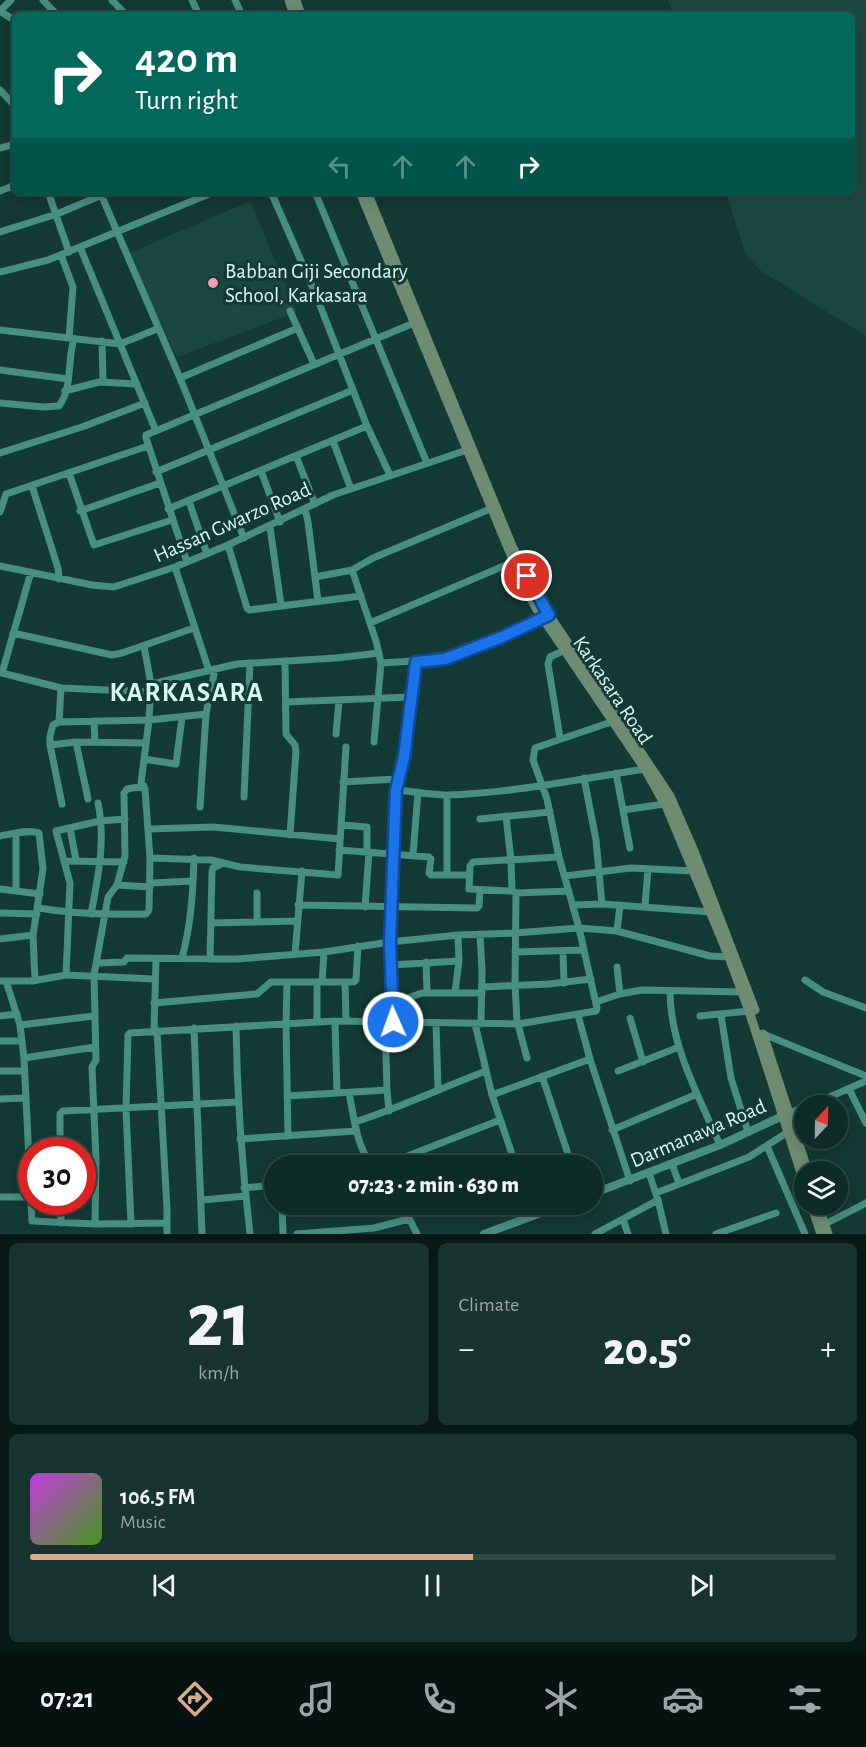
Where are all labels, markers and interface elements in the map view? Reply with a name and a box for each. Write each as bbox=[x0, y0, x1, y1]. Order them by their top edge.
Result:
icon: right bbox=[36, 36, 114, 114]
text: 420 m bbox=[135, 38, 238, 80]
text: Turn right bbox=[135, 87, 238, 114]
icon: left bbox=[323, 150, 356, 183]
icon: ahead bbox=[386, 150, 419, 183]
icon: ahead bbox=[449, 150, 482, 183]
icon: right bbox=[512, 150, 545, 183]
place label: Babban Giji Secondary School, Karkasara bbox=[225, 261, 408, 306]
marker: Babban Giji Secondary School, Karkasara bbox=[206, 276, 220, 290]
street label: Hassan Gwarzo Road bbox=[151, 478, 314, 566]
pin bbox=[501, 550, 552, 601]
icon: arrive bbox=[510, 559, 543, 592]
street label: Karkasara Road bbox=[569, 633, 656, 748]
district label: KARKASARA bbox=[109, 679, 265, 706]
position arrow bbox=[361, 990, 425, 1054]
street label: Darmanawa Road bbox=[627, 1095, 769, 1171]
north arrow bbox=[794, 1095, 848, 1149]
map controls bbox=[794, 1095, 848, 1215]
speed limit sign: 30 bbox=[18, 1137, 96, 1215]
button: layers bbox=[794, 1161, 848, 1215]
text: 07:23 · 2 min · 630 m bbox=[348, 1174, 519, 1196]
text: 21 bbox=[186, 1283, 251, 1361]
text: Climate bbox=[459, 1295, 519, 1315]
text: 20.5° bbox=[603, 1328, 691, 1373]
text: − bbox=[459, 1333, 474, 1366]
text: + bbox=[820, 1333, 836, 1366]
text: km/h bbox=[198, 1363, 239, 1383]
text: 106.5 FM bbox=[120, 1486, 195, 1508]
text: Music bbox=[120, 1512, 166, 1532]
icon: previous bbox=[148, 1569, 181, 1602]
icon: pause bbox=[416, 1569, 449, 1602]
icon: next bbox=[685, 1569, 718, 1602]
icon: directions bbox=[174, 1678, 216, 1720]
icon: music bbox=[296, 1678, 338, 1720]
icon: phone bbox=[418, 1678, 460, 1720]
icon: climate bbox=[540, 1678, 582, 1720]
icon: car bbox=[662, 1678, 704, 1720]
icon: filters bbox=[784, 1678, 826, 1720]
text: 07:21 bbox=[40, 1685, 94, 1712]

